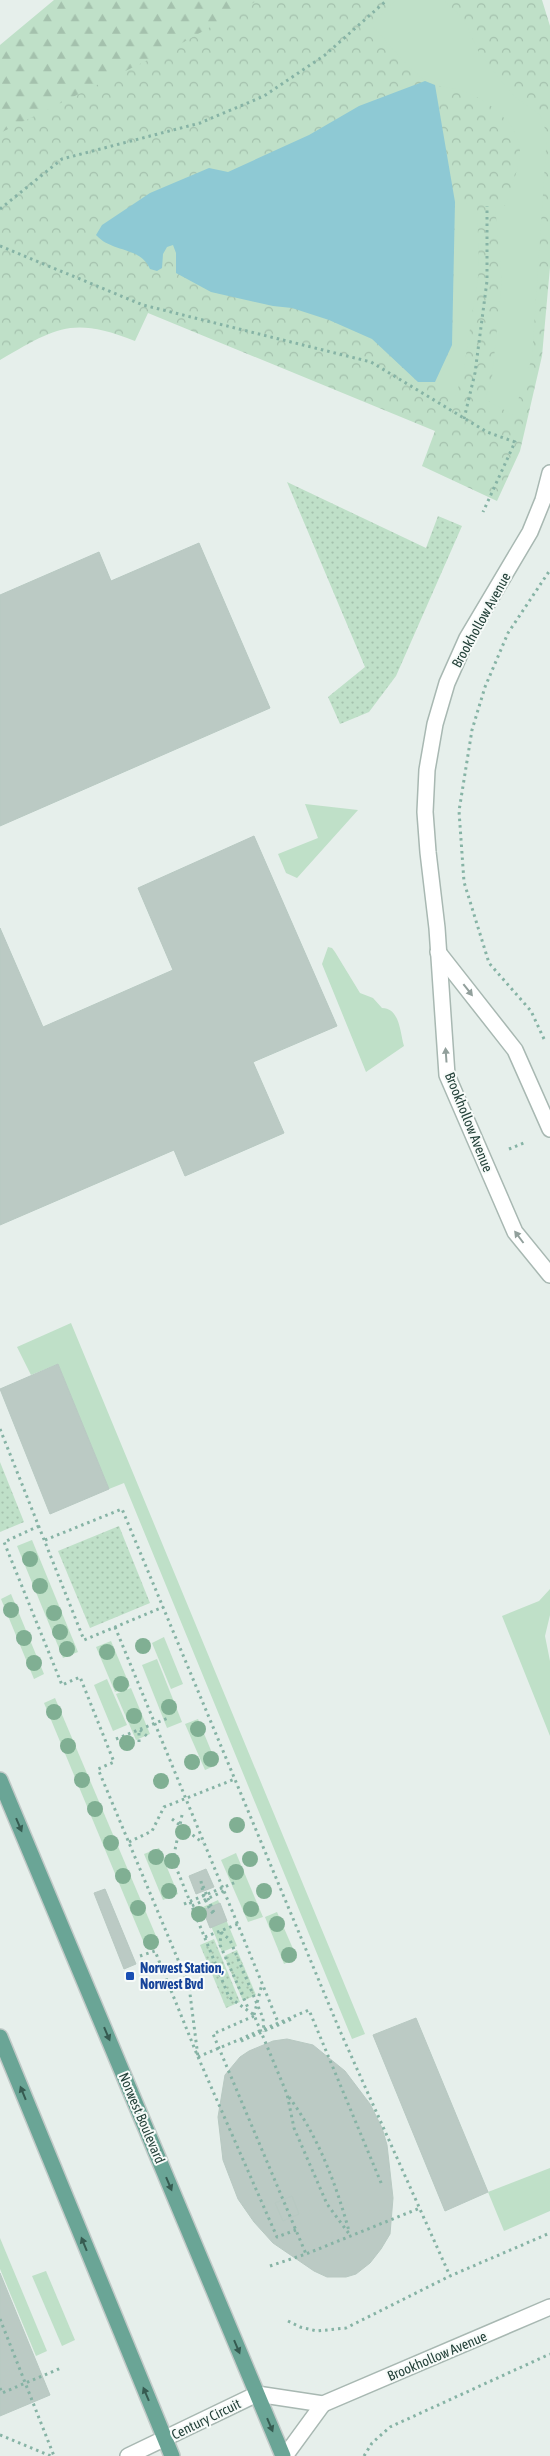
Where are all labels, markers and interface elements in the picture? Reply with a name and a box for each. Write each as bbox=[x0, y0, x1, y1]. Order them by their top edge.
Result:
street label: Brookhollow Avenue bbox=[448, 570, 514, 670]
one-way arrow bbox=[462, 983, 473, 996]
one-way arrow bbox=[441, 1047, 449, 1063]
street label: Brookhollow Avenue bbox=[442, 1070, 496, 1174]
one-way arrow bbox=[514, 1231, 525, 1244]
one-way arrow bbox=[15, 1818, 23, 1832]
place label: Norwest Station, Norwest Bvd bbox=[140, 1960, 224, 1992]
marker: Norwest Station, Norwest Bvd bbox=[124, 1970, 136, 1982]
one-way arrow bbox=[103, 2027, 111, 2041]
street label: Norwest Boulevard bbox=[116, 2070, 168, 2166]
one-way arrow bbox=[18, 2086, 26, 2101]
one-way arrow bbox=[165, 2177, 173, 2192]
one-way arrow bbox=[80, 2237, 88, 2251]
street label: Brookhollow Avenue bbox=[385, 2328, 489, 2384]
one-way arrow bbox=[234, 2340, 242, 2354]
one-way arrow bbox=[142, 2387, 150, 2401]
street label: Century Circuit bbox=[169, 2395, 243, 2443]
one-way arrow bbox=[267, 2418, 275, 2432]

